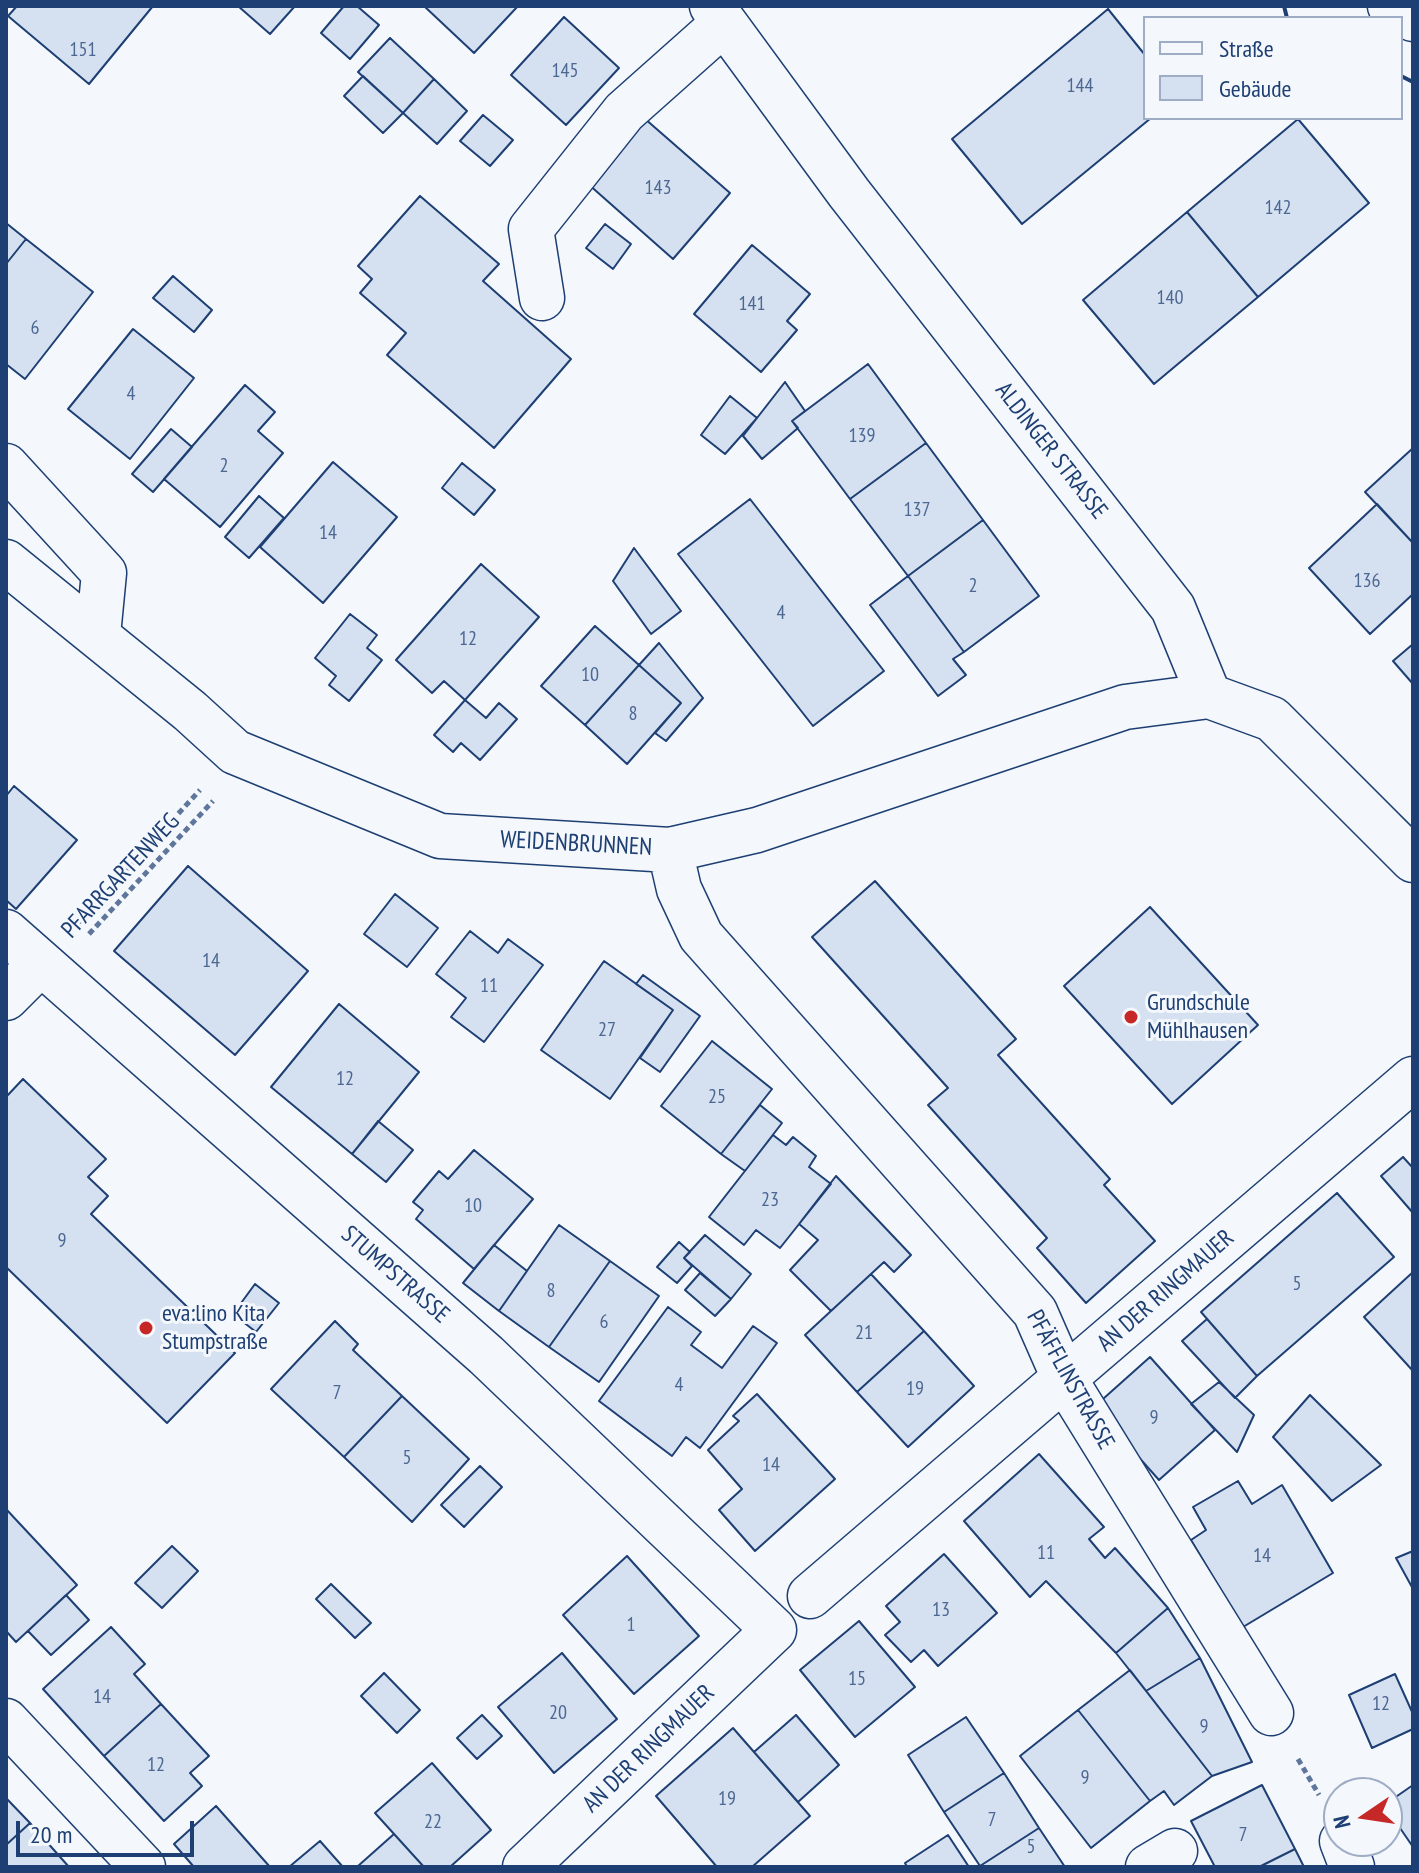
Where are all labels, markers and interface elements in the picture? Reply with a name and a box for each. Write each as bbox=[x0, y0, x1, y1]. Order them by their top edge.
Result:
legend bbox=[1143, 16, 1403, 120]
text: Straße bbox=[1219, 33, 1274, 64]
house number: 151 bbox=[70, 38, 96, 62]
house number: 145 bbox=[552, 59, 578, 83]
text: Gebäude bbox=[1219, 73, 1291, 104]
house number: 144 bbox=[1067, 74, 1093, 98]
house number: 143 bbox=[645, 176, 671, 200]
house number: 142 bbox=[1265, 196, 1291, 220]
house number: 140 bbox=[1157, 286, 1183, 310]
house number: 141 bbox=[739, 292, 765, 316]
house number: 6 bbox=[31, 316, 39, 340]
street label: ALDINGER STRASSE bbox=[989, 377, 1113, 525]
house number: 4 bbox=[127, 382, 135, 406]
house number: 139 bbox=[849, 424, 875, 448]
house number: 2 bbox=[220, 454, 228, 478]
house number: 137 bbox=[904, 498, 930, 522]
house number: 14 bbox=[319, 521, 337, 545]
house number: 136 bbox=[1354, 569, 1380, 593]
house number: 2 bbox=[969, 574, 977, 598]
house number: 4 bbox=[777, 601, 785, 625]
house number: 12 bbox=[459, 627, 477, 651]
house number: 10 bbox=[581, 663, 599, 687]
house number: 8 bbox=[629, 702, 637, 726]
street label: PFARRGARTENWEG bbox=[56, 808, 186, 944]
street label: WEIDENBRUNNEN bbox=[499, 826, 653, 862]
house number: 14 bbox=[202, 949, 220, 973]
house number: 11 bbox=[480, 974, 498, 998]
place label: Grundschule Mühlhausen bbox=[1147, 989, 1250, 1045]
marker: Grundschule Mühlhausen bbox=[1122, 1008, 1140, 1026]
house number: 27 bbox=[598, 1018, 616, 1042]
house number: 12 bbox=[336, 1067, 354, 1091]
house number: 25 bbox=[708, 1085, 726, 1109]
house number: 23 bbox=[761, 1188, 779, 1212]
house number: 10 bbox=[464, 1194, 482, 1218]
street label: STUMPSTRASSE bbox=[335, 1220, 455, 1330]
street label: AN DER RINGMAUER bbox=[1092, 1224, 1240, 1358]
house number: 9 bbox=[58, 1229, 66, 1253]
house number: 5 bbox=[1293, 1272, 1301, 1296]
house number: 8 bbox=[547, 1279, 555, 1303]
place label: eva:lino Kita Stumpstraße bbox=[162, 1300, 268, 1356]
street label: PFÄFFLINSTRASSE bbox=[1020, 1305, 1120, 1455]
house number: 6 bbox=[600, 1310, 608, 1334]
marker: eva:lino Kita Stumpstraße bbox=[137, 1319, 155, 1337]
house number: 21 bbox=[855, 1321, 873, 1345]
house number: 4 bbox=[675, 1373, 683, 1397]
house number: 19 bbox=[906, 1377, 924, 1401]
house number: 7 bbox=[333, 1381, 341, 1405]
house number: 9 bbox=[1150, 1406, 1158, 1430]
house number: 5 bbox=[403, 1446, 411, 1470]
house number: 14 bbox=[762, 1453, 780, 1477]
house number: 11 bbox=[1037, 1541, 1055, 1565]
house number: 14 bbox=[1253, 1544, 1271, 1568]
house number: 13 bbox=[932, 1598, 950, 1622]
house number: 1 bbox=[627, 1613, 635, 1637]
house number: 15 bbox=[848, 1667, 866, 1691]
street label: AN DER RINGMAUER bbox=[577, 1679, 721, 1819]
house number: 14 bbox=[93, 1685, 111, 1709]
house number: 12 bbox=[1372, 1692, 1390, 1716]
house number: 20 bbox=[549, 1701, 567, 1725]
house number: 9 bbox=[1200, 1715, 1208, 1739]
house number: 12 bbox=[147, 1753, 165, 1777]
house number: 9 bbox=[1081, 1766, 1089, 1790]
north arrow bbox=[1323, 1777, 1403, 1857]
house number: 19 bbox=[718, 1787, 736, 1811]
scale bar bbox=[20, 1805, 198, 1855]
house number: 7 bbox=[988, 1808, 996, 1832]
house number: 22 bbox=[424, 1810, 442, 1834]
text: N bbox=[1327, 1813, 1357, 1831]
text: 20 m bbox=[30, 1819, 72, 1850]
house number: 7 bbox=[1239, 1823, 1247, 1847]
house number: 5 bbox=[1027, 1835, 1035, 1859]

